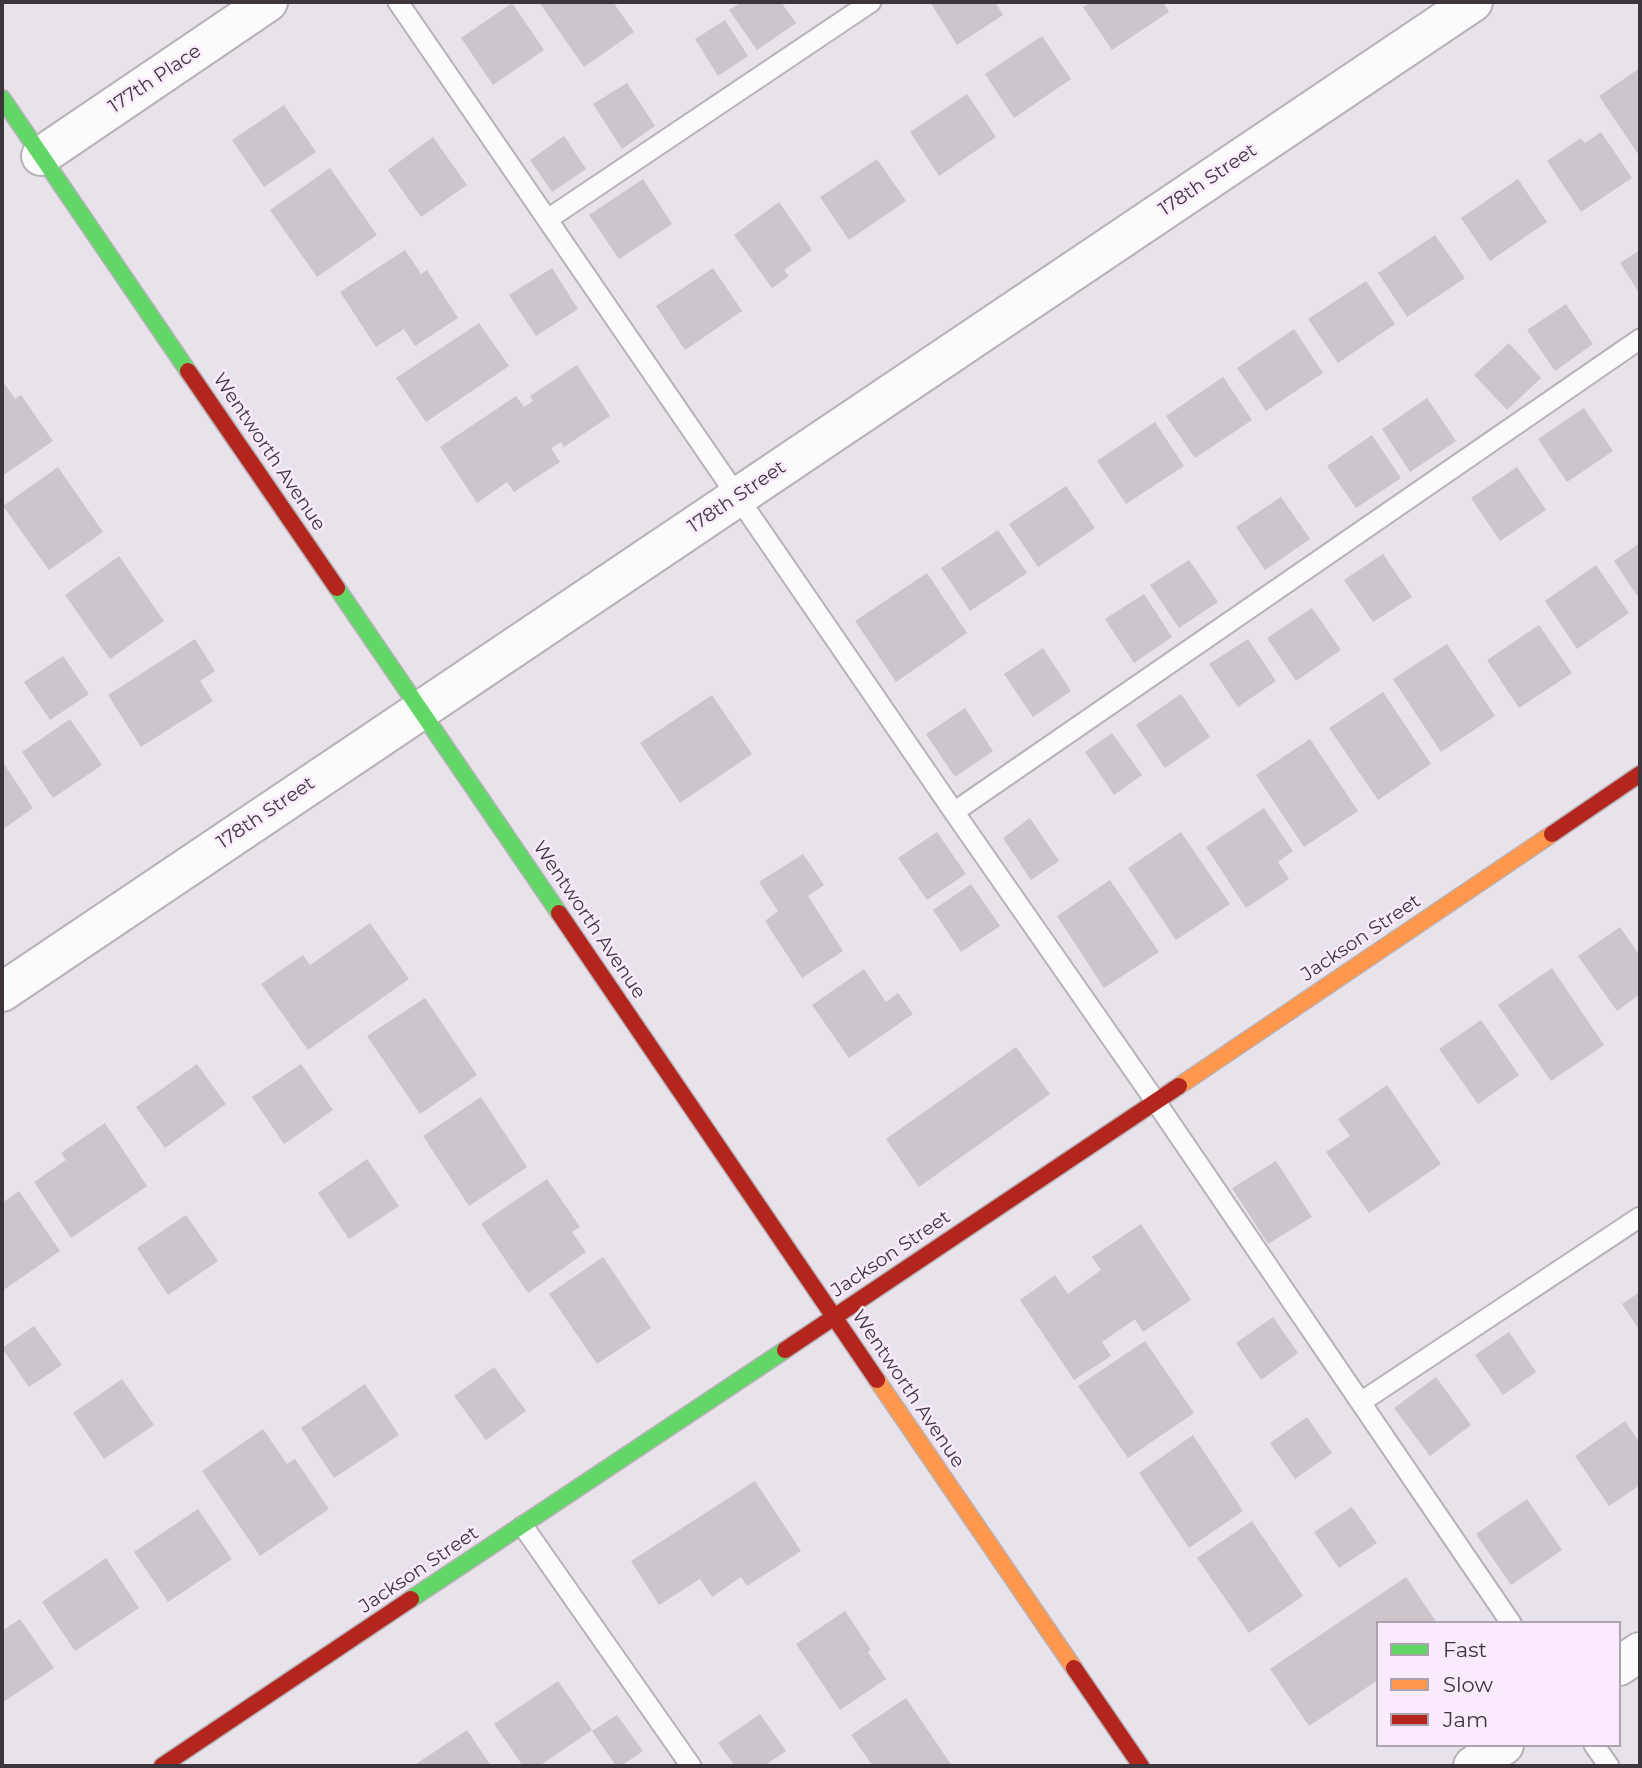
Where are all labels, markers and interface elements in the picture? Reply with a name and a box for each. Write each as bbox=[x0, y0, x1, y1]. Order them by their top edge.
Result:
street label: 177th Place bbox=[104, 40, 206, 118]
street label: 178th Street bbox=[1155, 139, 1261, 221]
street label: Wentworth Avenue bbox=[208, 369, 330, 535]
street label: 178th Street bbox=[684, 456, 790, 538]
street label: 178th Street bbox=[213, 772, 319, 854]
street label: Wentworth Avenue bbox=[528, 837, 650, 1003]
street label: Jackson Street bbox=[1297, 890, 1425, 986]
street label: Jackson Street bbox=[827, 1206, 955, 1302]
street label: Wentworth Avenue bbox=[847, 1306, 969, 1472]
street label: Jackson Street bbox=[355, 1522, 483, 1618]
legend bbox=[1376, 1621, 1621, 1747]
text: Fast bbox=[1443, 1637, 1487, 1662]
text: Slow bbox=[1443, 1672, 1493, 1697]
text: Jam bbox=[1443, 1707, 1488, 1732]

